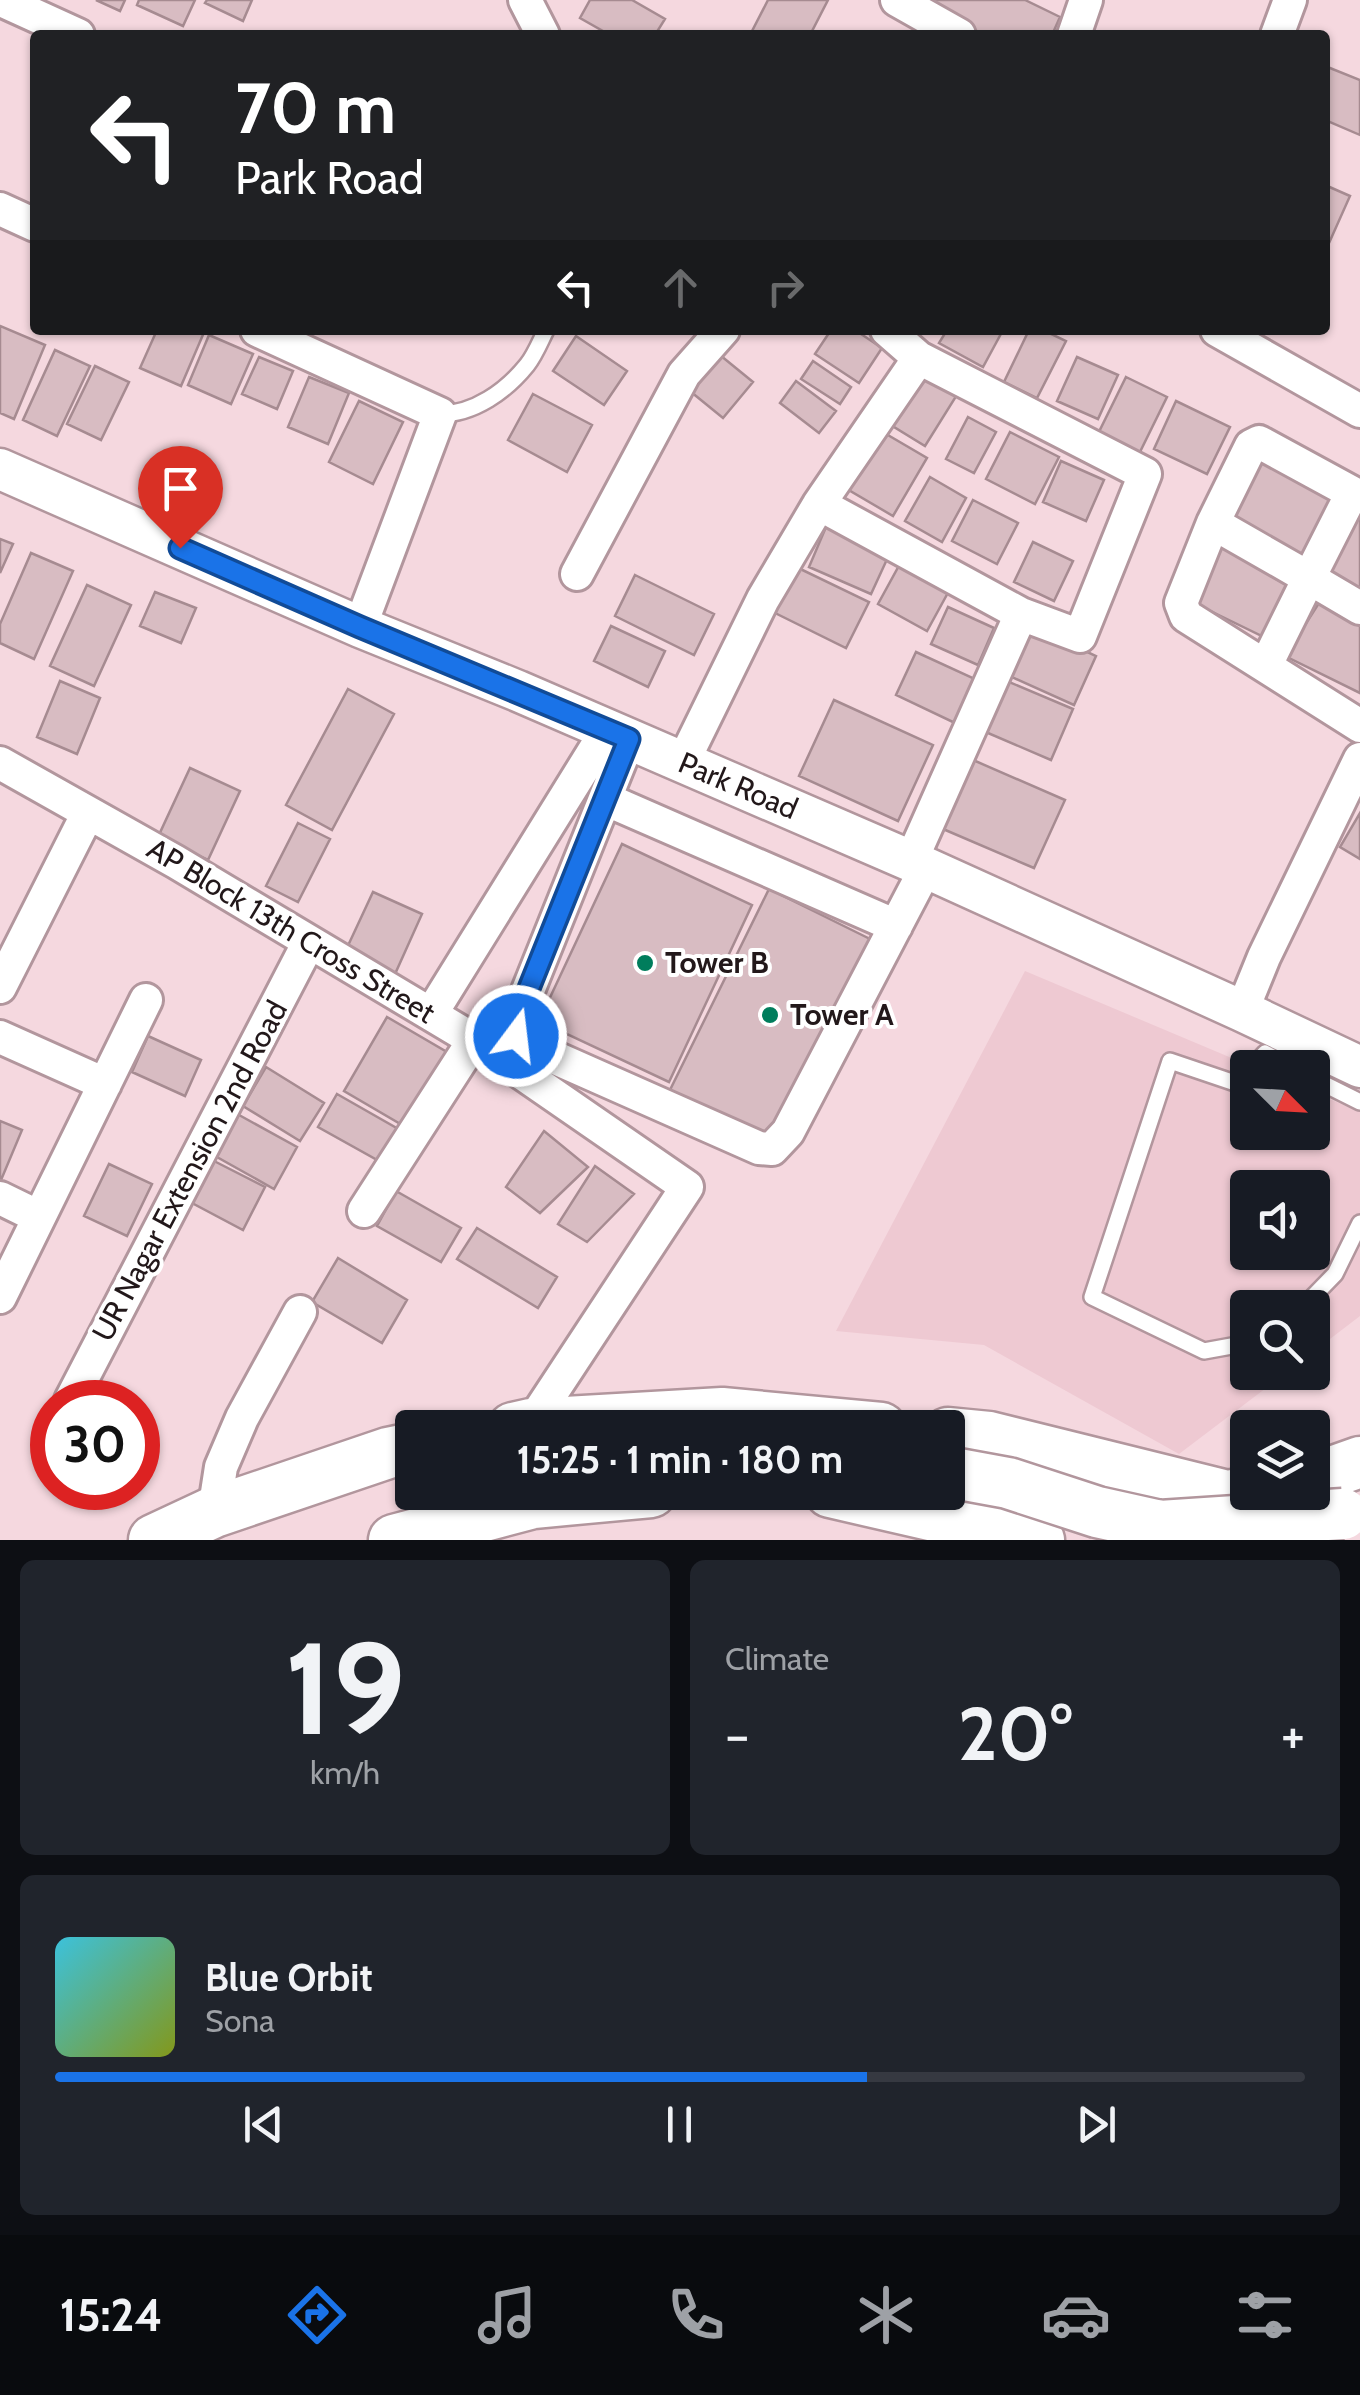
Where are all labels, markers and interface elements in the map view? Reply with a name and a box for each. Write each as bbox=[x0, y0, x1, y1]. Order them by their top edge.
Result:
text: 70 m bbox=[235, 65, 396, 151]
icon: left bbox=[70, 70, 200, 200]
text: Park Road bbox=[235, 151, 424, 205]
icon: left bbox=[548, 260, 603, 315]
icon: ahead bbox=[653, 260, 708, 315]
icon: right bbox=[758, 260, 813, 315]
pin bbox=[138, 446, 223, 549]
icon: arrive bbox=[153, 461, 208, 516]
street label: Park Road bbox=[673, 744, 803, 827]
street label: AP Block 13th Cross Street bbox=[141, 830, 442, 1031]
place label: Tower B bbox=[665, 944, 769, 981]
marker: Tower B bbox=[634, 952, 656, 974]
position arrow bbox=[464, 984, 568, 1088]
street label: UR Nagar Extension 2nd Road bbox=[84, 994, 295, 1347]
place label: Tower A bbox=[790, 996, 894, 1033]
marker: Tower A bbox=[759, 1004, 781, 1026]
north arrow bbox=[1230, 1050, 1330, 1150]
map controls bbox=[1230, 1050, 1330, 1510]
button: sound bbox=[1230, 1170, 1330, 1270]
button: search bbox=[1230, 1290, 1330, 1390]
speed limit sign: 30 bbox=[30, 1380, 160, 1510]
button: layers bbox=[1230, 1410, 1330, 1510]
text: 15:25 · 1 min · 180 m bbox=[517, 1436, 843, 1483]
text: 19 bbox=[284, 1609, 406, 1767]
text: Climate bbox=[725, 1639, 829, 1678]
text: 20° bbox=[958, 1688, 1072, 1779]
text: − bbox=[725, 1701, 749, 1768]
text: + bbox=[1281, 1701, 1305, 1768]
text: km/h bbox=[310, 1753, 380, 1792]
text: Blue Orbit bbox=[205, 1954, 373, 2001]
text: Sona bbox=[205, 2001, 275, 2040]
icon: previous bbox=[236, 2097, 291, 2152]
icon: pause bbox=[652, 2097, 707, 2152]
icon: next bbox=[1069, 2097, 1124, 2152]
icon: directions bbox=[282, 2280, 352, 2350]
icon: music bbox=[472, 2280, 542, 2350]
icon: phone bbox=[661, 2280, 731, 2350]
icon: climate bbox=[851, 2280, 921, 2350]
icon: car bbox=[1041, 2280, 1111, 2350]
icon: filters bbox=[1230, 2280, 1300, 2350]
text: 15:24 bbox=[60, 2288, 162, 2342]

